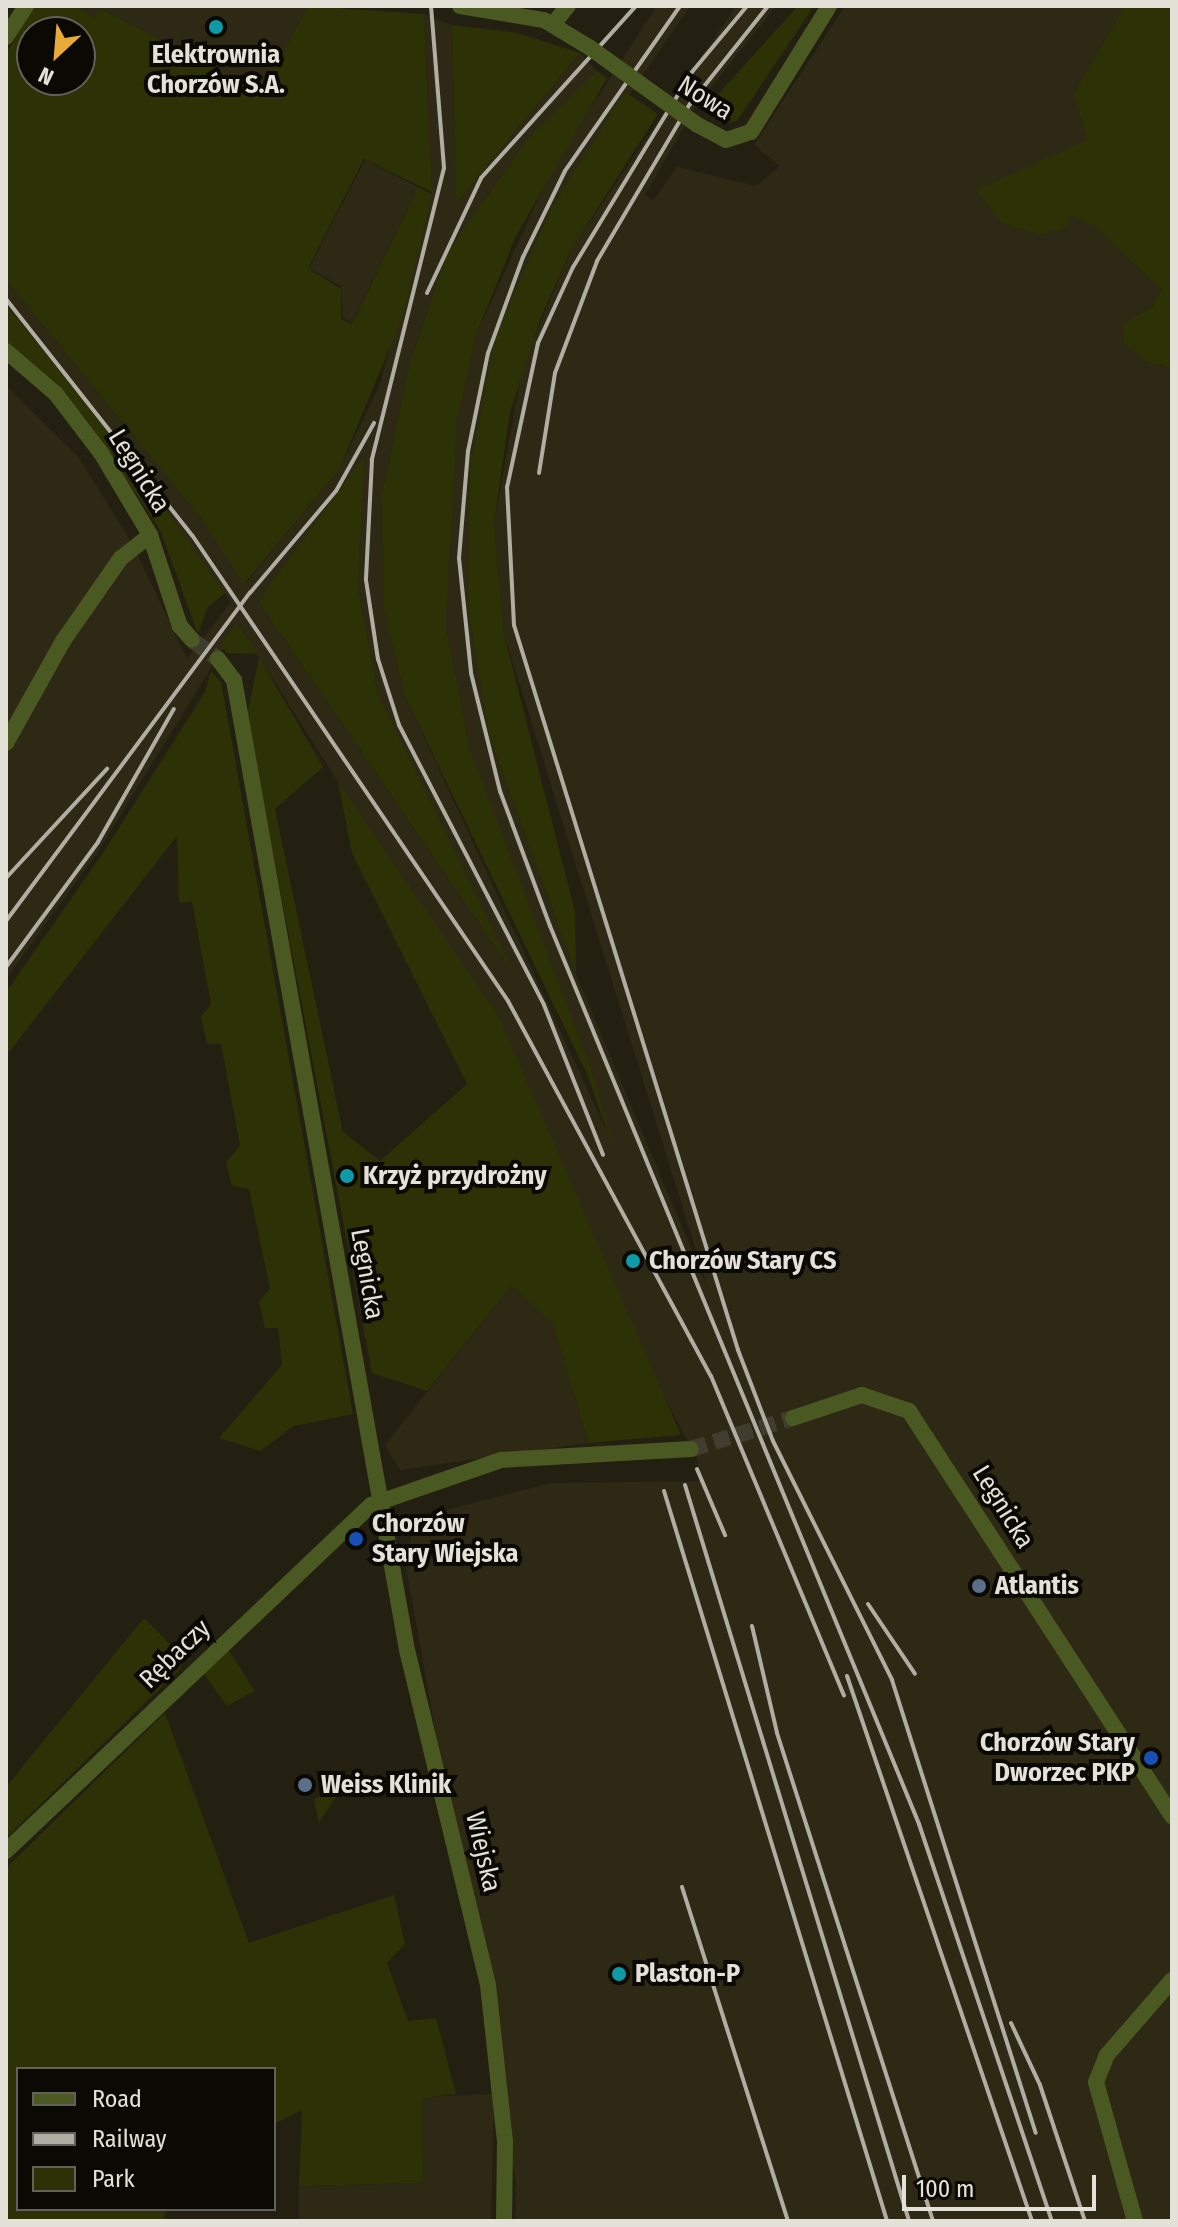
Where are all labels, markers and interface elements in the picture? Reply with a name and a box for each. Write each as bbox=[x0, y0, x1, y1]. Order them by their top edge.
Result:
north arrow bbox=[16, 16, 96, 96]
marker: Elektrownia Chorzów S.A. bbox=[207, 18, 225, 36]
place label: Elektrownia Chorzów S.A. bbox=[147, 39, 285, 100]
text: N bbox=[34, 61, 58, 91]
street label: Nowa bbox=[672, 69, 738, 127]
street label: Legnicka bbox=[101, 424, 177, 518]
place label: Krzyż przydrożny bbox=[363, 1160, 547, 1192]
marker: Krzyż przydrożny bbox=[338, 1167, 356, 1185]
street label: Legnicka bbox=[344, 1226, 390, 1322]
place label: Chorzów Stary CS bbox=[649, 1245, 837, 1277]
marker: Chorzów Stary CS bbox=[624, 1252, 642, 1270]
street label: Legnicka bbox=[965, 1460, 1041, 1554]
place label: Chorzów Stary Wiejska bbox=[372, 1508, 518, 1570]
marker: Chorzów Stary Wiejska bbox=[347, 1530, 365, 1548]
place label: Atlantis bbox=[995, 1570, 1079, 1602]
marker: Atlantis bbox=[970, 1577, 988, 1595]
street label: Rębaczy bbox=[133, 1613, 217, 1695]
place label: Chorzów Stary Dworzec PKP bbox=[980, 1727, 1135, 1788]
marker: Chorzów Stary Dworzec PKP bbox=[1142, 1749, 1160, 1767]
place label: Weiss Klinik bbox=[321, 1769, 451, 1801]
marker: Weiss Klinik bbox=[296, 1776, 314, 1794]
street label: Wiejska bbox=[459, 1809, 507, 1895]
place label: Plaston-P bbox=[635, 1958, 740, 1990]
marker: Plaston-P bbox=[610, 1965, 628, 1983]
legend bbox=[16, 2067, 276, 2211]
text: Road bbox=[92, 2085, 142, 2113]
text: Railway bbox=[92, 2125, 167, 2153]
scale bar bbox=[906, 2159, 1100, 2209]
text: Park bbox=[92, 2165, 135, 2193]
text: 100 m bbox=[916, 2175, 974, 2203]

